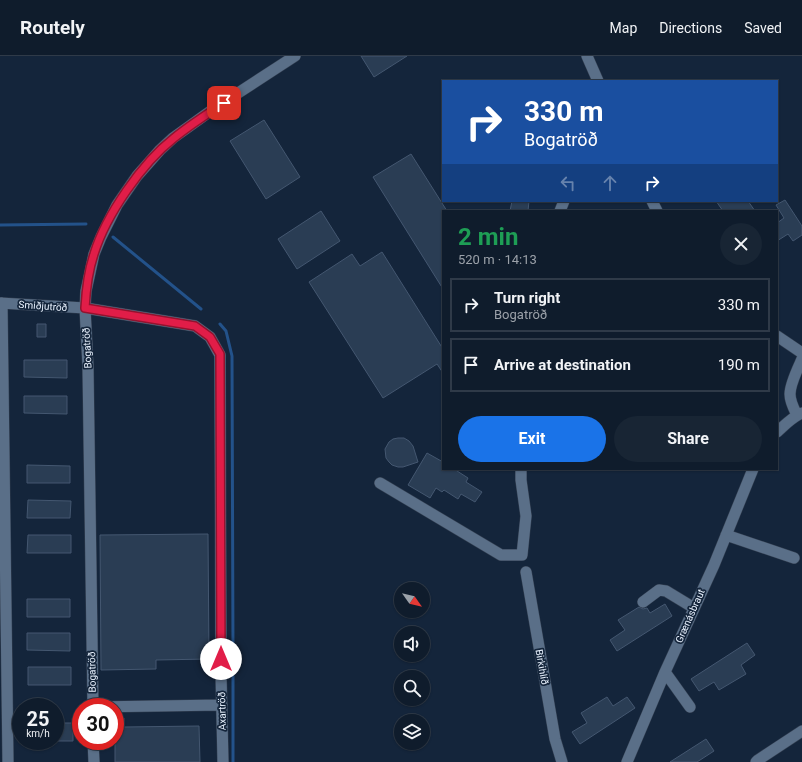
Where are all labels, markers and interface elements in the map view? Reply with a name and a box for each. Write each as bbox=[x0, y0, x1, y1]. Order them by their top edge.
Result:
text: Routely bbox=[20, 16, 85, 39]
text: Map bbox=[610, 20, 637, 36]
text: Directions bbox=[659, 20, 722, 36]
text: Saved bbox=[744, 20, 782, 36]
pin bbox=[207, 86, 241, 120]
icon: arrive bbox=[213, 92, 235, 114]
text: 330 m bbox=[524, 95, 603, 128]
icon: right bbox=[458, 96, 510, 148]
text: Bogatröð bbox=[524, 129, 598, 150]
icon: left bbox=[557, 172, 579, 194]
icon: ahead bbox=[599, 172, 621, 194]
icon: right bbox=[641, 172, 663, 194]
text: 2 min bbox=[458, 223, 518, 251]
button: close bbox=[720, 223, 762, 265]
text: 520 m · 14:13 bbox=[458, 252, 537, 267]
text: Turn right bbox=[494, 289, 560, 307]
icon: right bbox=[460, 294, 482, 316]
text: 330 m bbox=[718, 296, 760, 314]
street label: Smiðjutröð bbox=[18, 298, 68, 313]
text: Bogatröð bbox=[494, 307, 547, 322]
street label: Bogatröð bbox=[79, 327, 94, 369]
icon: arrive bbox=[460, 354, 482, 376]
text: Arrive at destination bbox=[494, 356, 631, 374]
text: 190 m bbox=[718, 356, 760, 374]
button: Exit bbox=[458, 416, 606, 462]
button: Share bbox=[614, 416, 762, 462]
north arrow bbox=[394, 582, 430, 618]
map controls bbox=[394, 582, 430, 750]
street label: Grænásbraut bbox=[673, 587, 707, 645]
button: sound bbox=[394, 626, 430, 662]
position arrow bbox=[200, 638, 242, 680]
street label: Birkihlíð bbox=[533, 648, 552, 686]
street label: Bogatröð bbox=[85, 651, 98, 693]
button: search bbox=[394, 670, 430, 706]
street label: Axartröð bbox=[215, 691, 228, 730]
speed limit sign: 30 bbox=[72, 698, 124, 750]
text: 25 bbox=[27, 707, 49, 731]
button: layers bbox=[394, 714, 430, 750]
text: km/h bbox=[26, 728, 50, 739]

